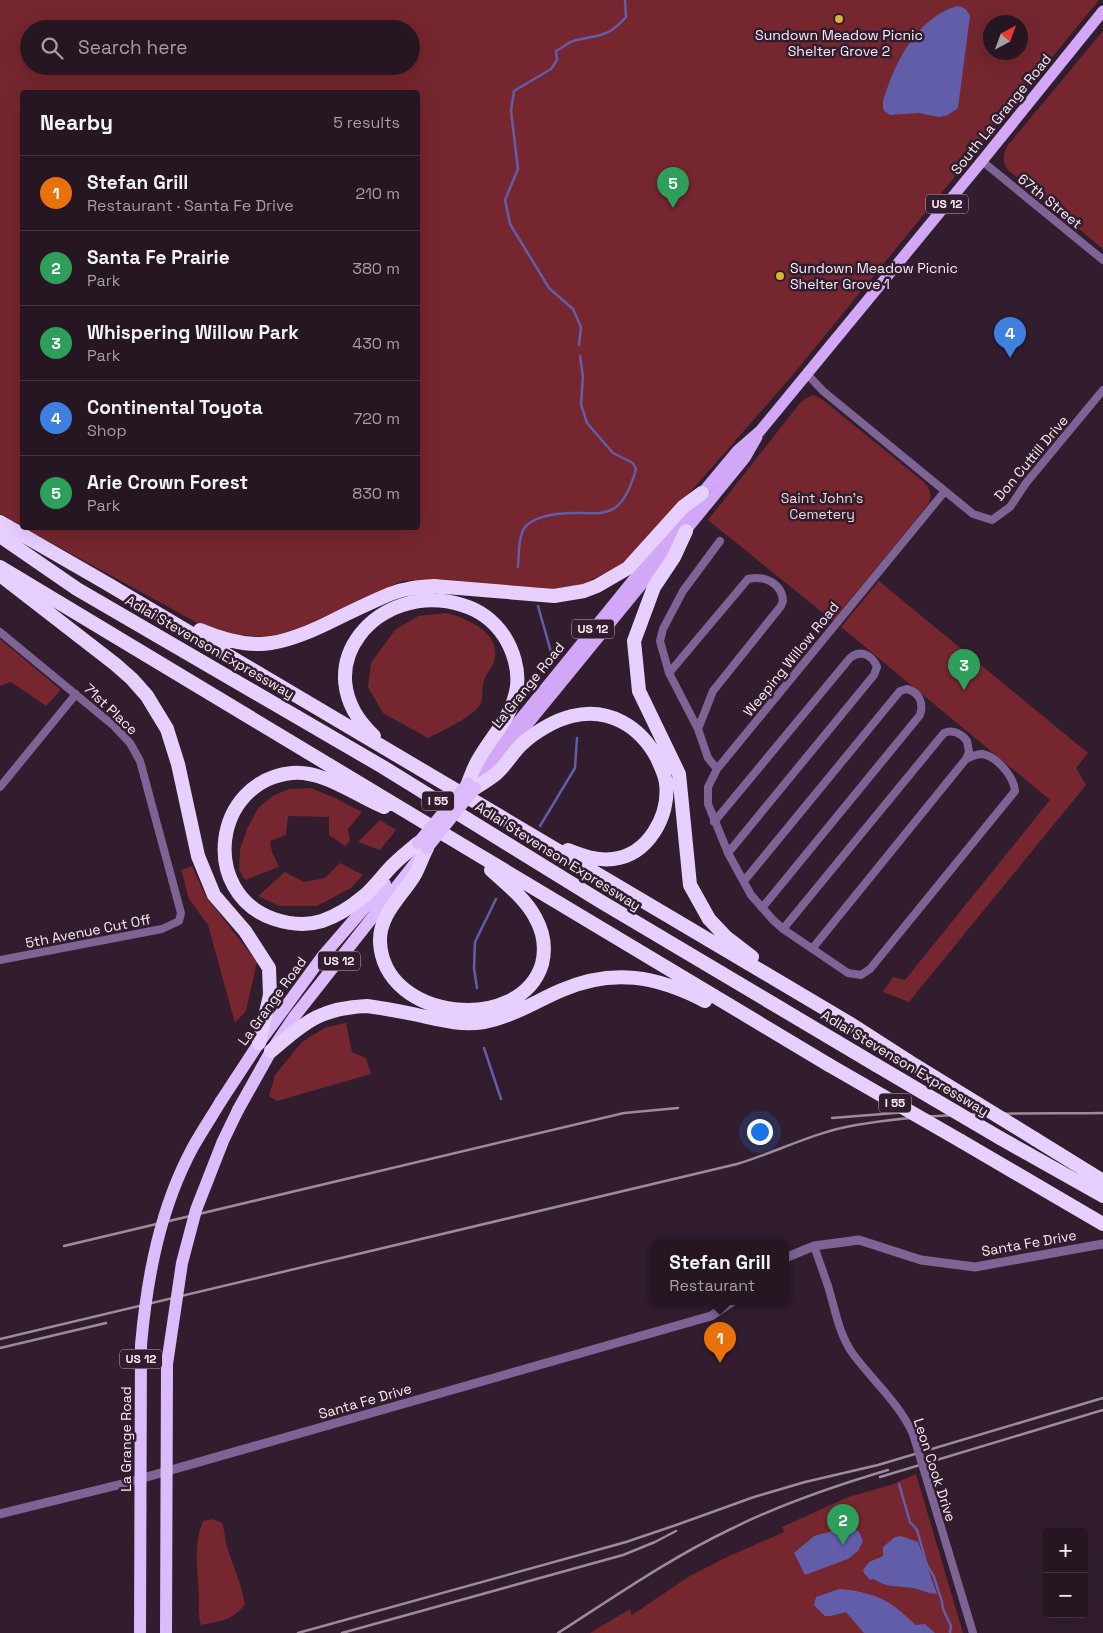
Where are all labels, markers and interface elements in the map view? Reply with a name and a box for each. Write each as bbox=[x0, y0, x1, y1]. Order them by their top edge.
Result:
marker: Sundown Meadow Picnic Shelter Grove 2 bbox=[833, 13, 845, 25]
north arrow bbox=[983, 15, 1028, 60]
search box bbox=[20, 20, 420, 75]
place label: Sundown Meadow Picnic Shelter Grove 2 bbox=[755, 26, 923, 60]
icon: search bbox=[38, 34, 66, 62]
text: Search here bbox=[78, 35, 188, 60]
street label: South La Grange Road bbox=[947, 50, 1055, 178]
text: Nearby bbox=[40, 109, 113, 136]
text: 5 results bbox=[333, 112, 400, 133]
pin: 5 bbox=[657, 167, 689, 208]
text: Stefan Grill bbox=[87, 170, 188, 195]
street label: 67th Street bbox=[1014, 170, 1086, 232]
text: 1 bbox=[52, 183, 60, 204]
text: 210 m bbox=[356, 183, 400, 204]
road number: US 12 bbox=[926, 194, 968, 213]
text: Restaurant · Santa Fe Drive bbox=[87, 195, 294, 216]
text: Santa Fe Prairie bbox=[87, 245, 230, 270]
text: 2 bbox=[51, 258, 61, 279]
text: 380 m bbox=[352, 258, 400, 279]
place label: Sundown Meadow Picnic Shelter Grove 1 bbox=[790, 259, 958, 293]
text: Park bbox=[87, 270, 120, 291]
marker: Sundown Meadow Picnic Shelter Grove 1 bbox=[774, 270, 786, 282]
pin: 4 bbox=[994, 317, 1026, 358]
text: Whispering Willow Park bbox=[87, 320, 299, 345]
text: 3 bbox=[51, 333, 61, 354]
text: 430 m bbox=[352, 333, 400, 354]
text: Park bbox=[87, 345, 120, 366]
text: Continental Toyota bbox=[87, 395, 263, 420]
text: 4 bbox=[51, 408, 61, 429]
text: 720 m bbox=[353, 408, 400, 429]
street label: Don Cuttill Drive bbox=[990, 412, 1072, 504]
text: Shop bbox=[87, 420, 127, 441]
text: Arie Crown Forest bbox=[87, 470, 248, 495]
text: 5 bbox=[51, 483, 61, 504]
text: 830 m bbox=[352, 483, 400, 504]
park label: Saint John's Cemetery bbox=[781, 489, 863, 523]
text: Park bbox=[87, 495, 120, 516]
street label: Adlai Stevenson Expressway bbox=[122, 591, 298, 703]
street label: Weeping Willow Road bbox=[739, 598, 843, 720]
road number: US 12 bbox=[572, 620, 614, 638]
street label: La Grange Road bbox=[488, 638, 568, 732]
pin: 3 bbox=[948, 649, 980, 690]
street label: 71st Place bbox=[80, 679, 142, 739]
road number: I 55 bbox=[422, 791, 454, 810]
street label: Adlai Stevenson Expressway bbox=[472, 797, 644, 915]
street label: 5th Avenue Cut Off bbox=[24, 910, 153, 952]
road number: US 12 bbox=[318, 951, 360, 970]
street label: La Grange Road bbox=[234, 953, 310, 1049]
street label: Adlai Stevenson Expressway bbox=[818, 1006, 992, 1120]
road number: I 55 bbox=[879, 1094, 911, 1112]
your location bbox=[747, 1119, 773, 1145]
street label: Santa Fe Drive bbox=[980, 1226, 1078, 1260]
popup bbox=[651, 1240, 789, 1305]
text: Stefan Grill bbox=[669, 1250, 771, 1275]
text: Restaurant bbox=[669, 1275, 755, 1296]
pin: 1 bbox=[704, 1322, 736, 1363]
road number: US 12 bbox=[120, 1350, 162, 1368]
street label: Santa Fe Drive bbox=[316, 1379, 414, 1423]
street label: La Grange Road bbox=[117, 1386, 135, 1492]
street label: Leon Cook Drive bbox=[910, 1416, 960, 1524]
pin: 2 bbox=[827, 1504, 859, 1545]
map controls bbox=[1043, 1528, 1088, 1618]
button: + bbox=[1043, 1528, 1088, 1573]
button: − bbox=[1043, 1573, 1088, 1618]

